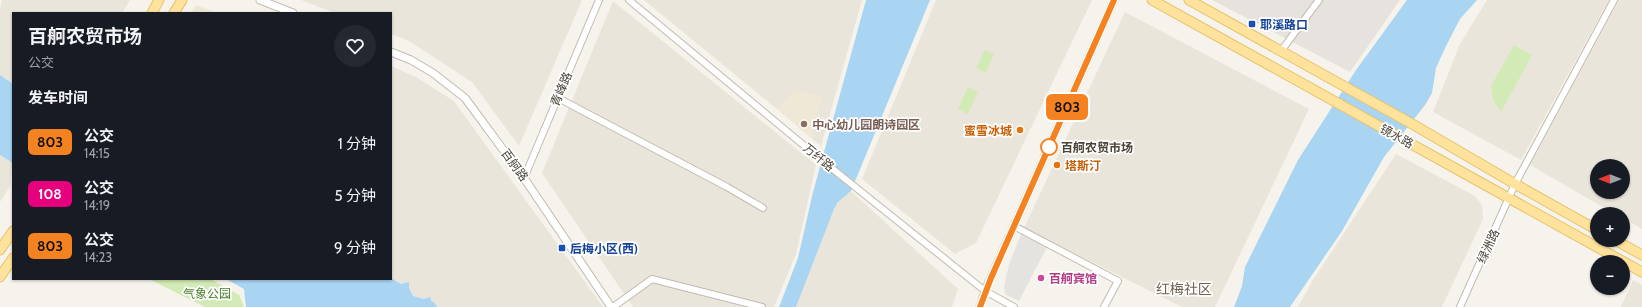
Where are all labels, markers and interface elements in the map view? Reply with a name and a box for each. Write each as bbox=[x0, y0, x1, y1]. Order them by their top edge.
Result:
place label: 耶溪路口 bbox=[1260, 17, 1308, 32]
marker: 耶溪路口 bbox=[1247, 19, 1257, 29]
text: 百舸农贸市场 bbox=[28, 25, 142, 48]
button: heart bbox=[334, 25, 376, 67]
text: 公交 bbox=[28, 54, 54, 70]
street label: 青峰路 bbox=[547, 69, 575, 109]
text: 发车时间 bbox=[28, 89, 88, 107]
line badge: 803 bbox=[1044, 94, 1090, 120]
text: 803 bbox=[1054, 98, 1080, 116]
place label: 中心幼儿园朗诗园区 bbox=[812, 117, 920, 132]
marker: 中心幼儿园朗诗园区 bbox=[799, 119, 809, 129]
street label: 镜水路 bbox=[1378, 121, 1416, 151]
place label: 蜜雪冰城 bbox=[964, 123, 1012, 138]
marker: 蜜雪冰城 bbox=[1015, 125, 1025, 135]
text: 公交 bbox=[84, 127, 114, 145]
text: 803 bbox=[37, 133, 63, 151]
text: 1 分钟 bbox=[338, 135, 376, 153]
marker: 百舸农贸市场 bbox=[1040, 138, 1058, 156]
street label: 万纤路 bbox=[800, 140, 838, 174]
place label: 百舸农贸市场 bbox=[1061, 140, 1133, 155]
text: 14:15 bbox=[84, 145, 110, 161]
street label: 百舸路 bbox=[498, 146, 532, 184]
place label: 塔斯汀 bbox=[1065, 158, 1101, 173]
north arrow bbox=[1590, 159, 1630, 199]
map controls bbox=[1590, 159, 1630, 295]
marker: 塔斯汀 bbox=[1052, 160, 1062, 170]
text: 公交 bbox=[84, 179, 114, 197]
text: 108 bbox=[38, 185, 62, 203]
text: 5 分钟 bbox=[335, 187, 376, 205]
text: 14:19 bbox=[84, 197, 110, 213]
button: + bbox=[1590, 207, 1630, 247]
street label: 绿洲路 bbox=[1474, 227, 1502, 265]
text: 公交 bbox=[84, 231, 114, 249]
text: 803 bbox=[37, 237, 63, 255]
text: 9 分钟 bbox=[334, 239, 376, 257]
place label: 后梅小区(西) bbox=[570, 241, 638, 256]
marker: 后梅小区(西) bbox=[557, 243, 567, 253]
text: 14:23 bbox=[84, 249, 112, 265]
button: − bbox=[1590, 255, 1630, 295]
place label: 百舸宾馆 bbox=[1049, 271, 1097, 286]
marker: 百舸宾馆 bbox=[1036, 273, 1046, 283]
district label: 红梅社区 bbox=[1156, 280, 1212, 298]
park label: 气象公园 bbox=[183, 286, 231, 301]

